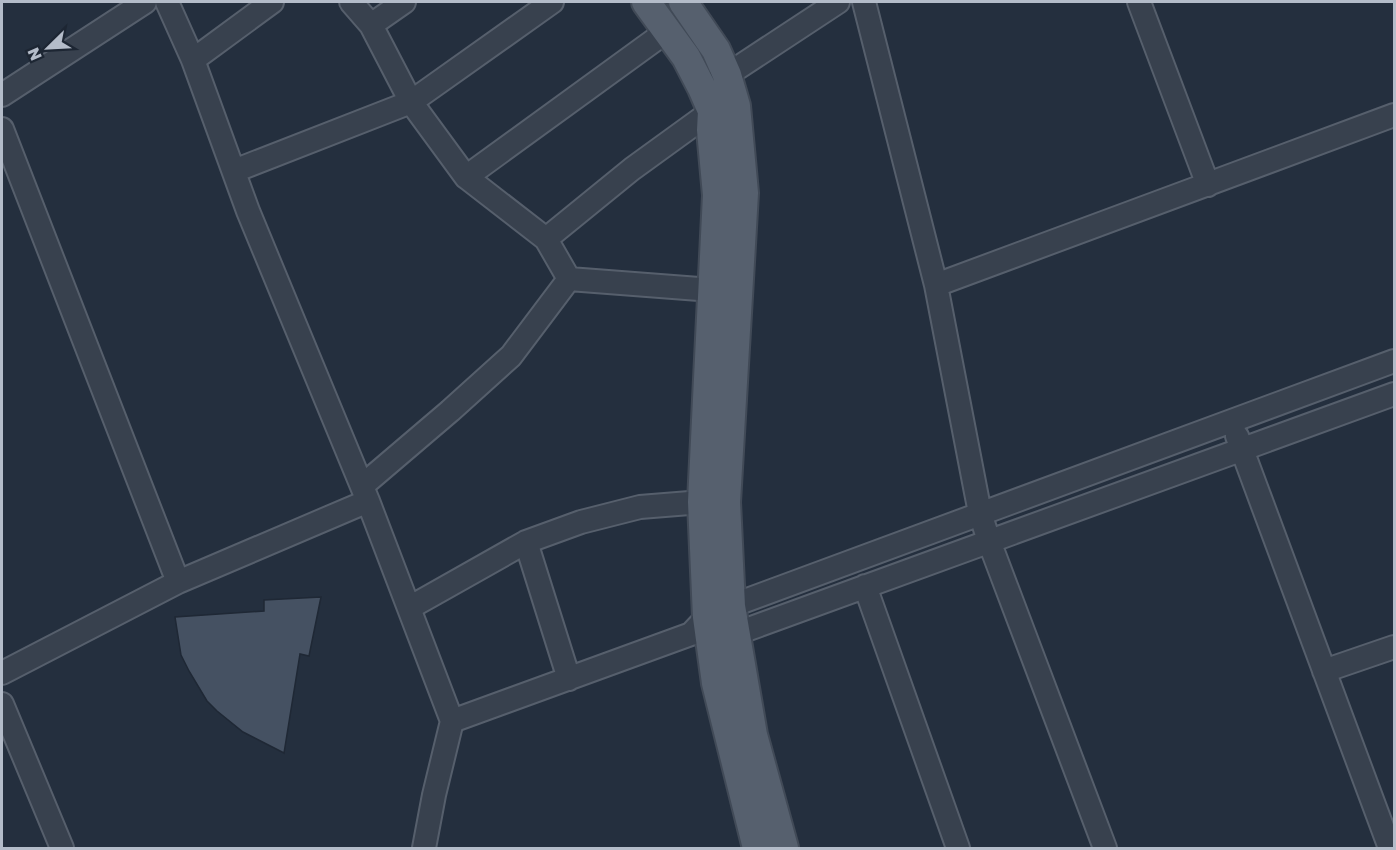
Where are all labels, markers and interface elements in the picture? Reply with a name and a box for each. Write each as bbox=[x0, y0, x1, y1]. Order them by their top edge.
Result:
north arrow bbox=[18, 18, 78, 78]
text: N bbox=[23, 44, 46, 64]

